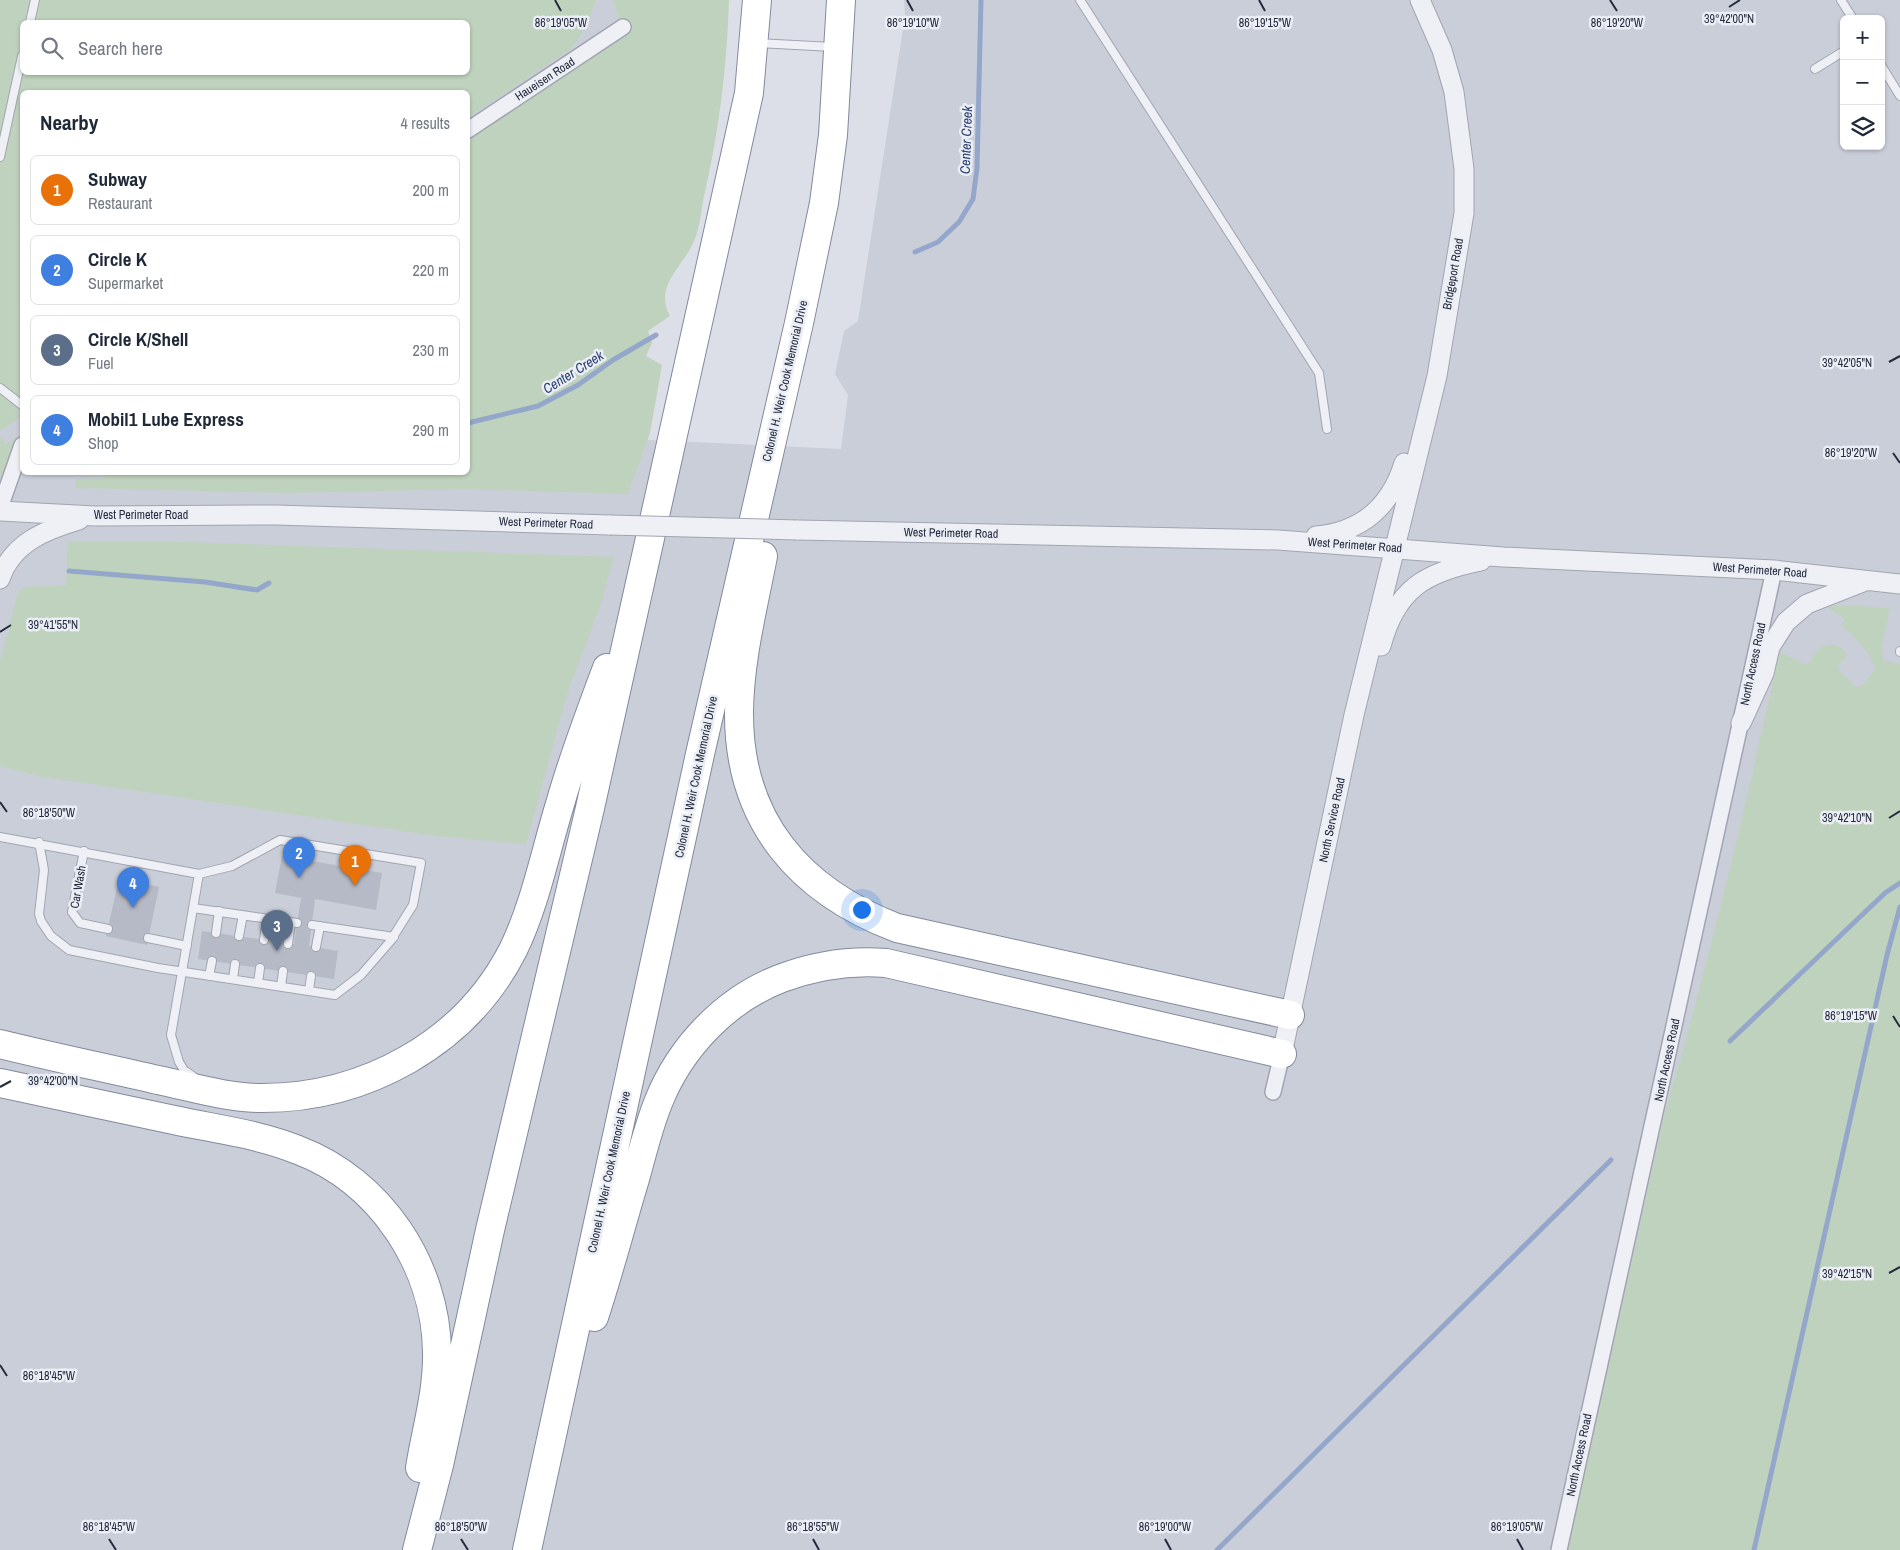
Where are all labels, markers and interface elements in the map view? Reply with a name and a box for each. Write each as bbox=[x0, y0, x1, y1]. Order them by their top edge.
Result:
text: 39°42'00"N bbox=[1704, 11, 1754, 27]
text: 86°19'05"W bbox=[535, 15, 588, 31]
text: 86°19'10"W bbox=[887, 15, 940, 31]
text: 86°19'15"W bbox=[1239, 15, 1292, 31]
text: 86°19'20"W bbox=[1591, 15, 1644, 31]
map controls bbox=[1840, 15, 1885, 150]
button: + bbox=[1840, 15, 1885, 60]
search box bbox=[20, 20, 470, 75]
icon: search bbox=[38, 34, 66, 62]
text: Search here bbox=[78, 35, 163, 61]
street label: Haueisen Road bbox=[512, 54, 578, 104]
button: − bbox=[1840, 60, 1885, 105]
water label: Center Creek bbox=[956, 104, 976, 174]
button: layers bbox=[1840, 105, 1885, 150]
text: Nearby bbox=[40, 108, 98, 137]
text: 4 results bbox=[400, 112, 450, 134]
text: Subway bbox=[88, 166, 147, 192]
text: 1 bbox=[53, 179, 61, 201]
text: 200 m bbox=[413, 179, 449, 201]
text: Restaurant bbox=[88, 192, 152, 214]
street label: Bridgeport Road bbox=[1439, 237, 1467, 311]
text: Circle K bbox=[88, 246, 147, 272]
text: 2 bbox=[53, 259, 61, 281]
text: 220 m bbox=[413, 259, 449, 281]
text: Supermarket bbox=[88, 272, 163, 294]
street label: Colonel H. Weir Cook Memorial Drive bbox=[759, 299, 811, 463]
text: Circle K/Shell bbox=[88, 326, 188, 352]
text: 3 bbox=[53, 339, 61, 361]
text: 230 m bbox=[413, 339, 449, 361]
water label: Center Creek bbox=[539, 346, 608, 398]
text: Fuel bbox=[88, 352, 114, 374]
text: 39°42'05"N bbox=[1822, 355, 1872, 371]
text: Mobil1 Lube Express bbox=[88, 406, 244, 432]
text: 4 bbox=[53, 419, 61, 441]
text: 290 m bbox=[413, 419, 449, 441]
text: Shop bbox=[88, 432, 119, 454]
text: 86°19'20"W bbox=[1825, 445, 1878, 461]
street label: West Perimeter Road bbox=[94, 507, 188, 523]
street label: West Perimeter Road bbox=[499, 513, 593, 533]
street label: West Perimeter Road bbox=[904, 524, 998, 542]
street label: West Perimeter Road bbox=[1307, 534, 1403, 556]
street label: West Perimeter Road bbox=[1712, 559, 1808, 581]
text: 39°41'55"N bbox=[28, 617, 78, 633]
street label: North Access Road bbox=[1736, 621, 1770, 707]
street label: Colonel H. Weir Cook Memorial Drive bbox=[671, 695, 721, 859]
street label: North Service Road bbox=[1315, 776, 1349, 864]
text: 86°18'50"W bbox=[23, 805, 76, 821]
text: 39°42'10"N bbox=[1822, 810, 1872, 826]
pin: 2 bbox=[283, 837, 315, 878]
pin: 1 bbox=[339, 845, 371, 886]
street label: Car Wash bbox=[66, 864, 90, 910]
pin: 4 bbox=[117, 867, 149, 908]
your location bbox=[849, 897, 875, 923]
pin: 3 bbox=[261, 910, 293, 951]
text: 86°19'15"W bbox=[1825, 1008, 1878, 1024]
street label: North Access Road bbox=[1650, 1017, 1684, 1103]
text: 39°42'00"N bbox=[28, 1073, 78, 1089]
street label: Colonel H. Weir Cook Memorial Drive bbox=[584, 1090, 634, 1254]
text: 39°42'15"N bbox=[1822, 1266, 1872, 1282]
text: 86°18'45"W bbox=[23, 1368, 76, 1384]
street label: North Access Road bbox=[1562, 1412, 1596, 1498]
text: 86°18'45"W bbox=[83, 1519, 136, 1535]
text: 86°18'50"W bbox=[435, 1519, 488, 1535]
text: 86°18'55"W bbox=[787, 1519, 840, 1535]
text: 86°19'00"W bbox=[1139, 1519, 1192, 1535]
text: 86°19'05"W bbox=[1491, 1519, 1544, 1535]

